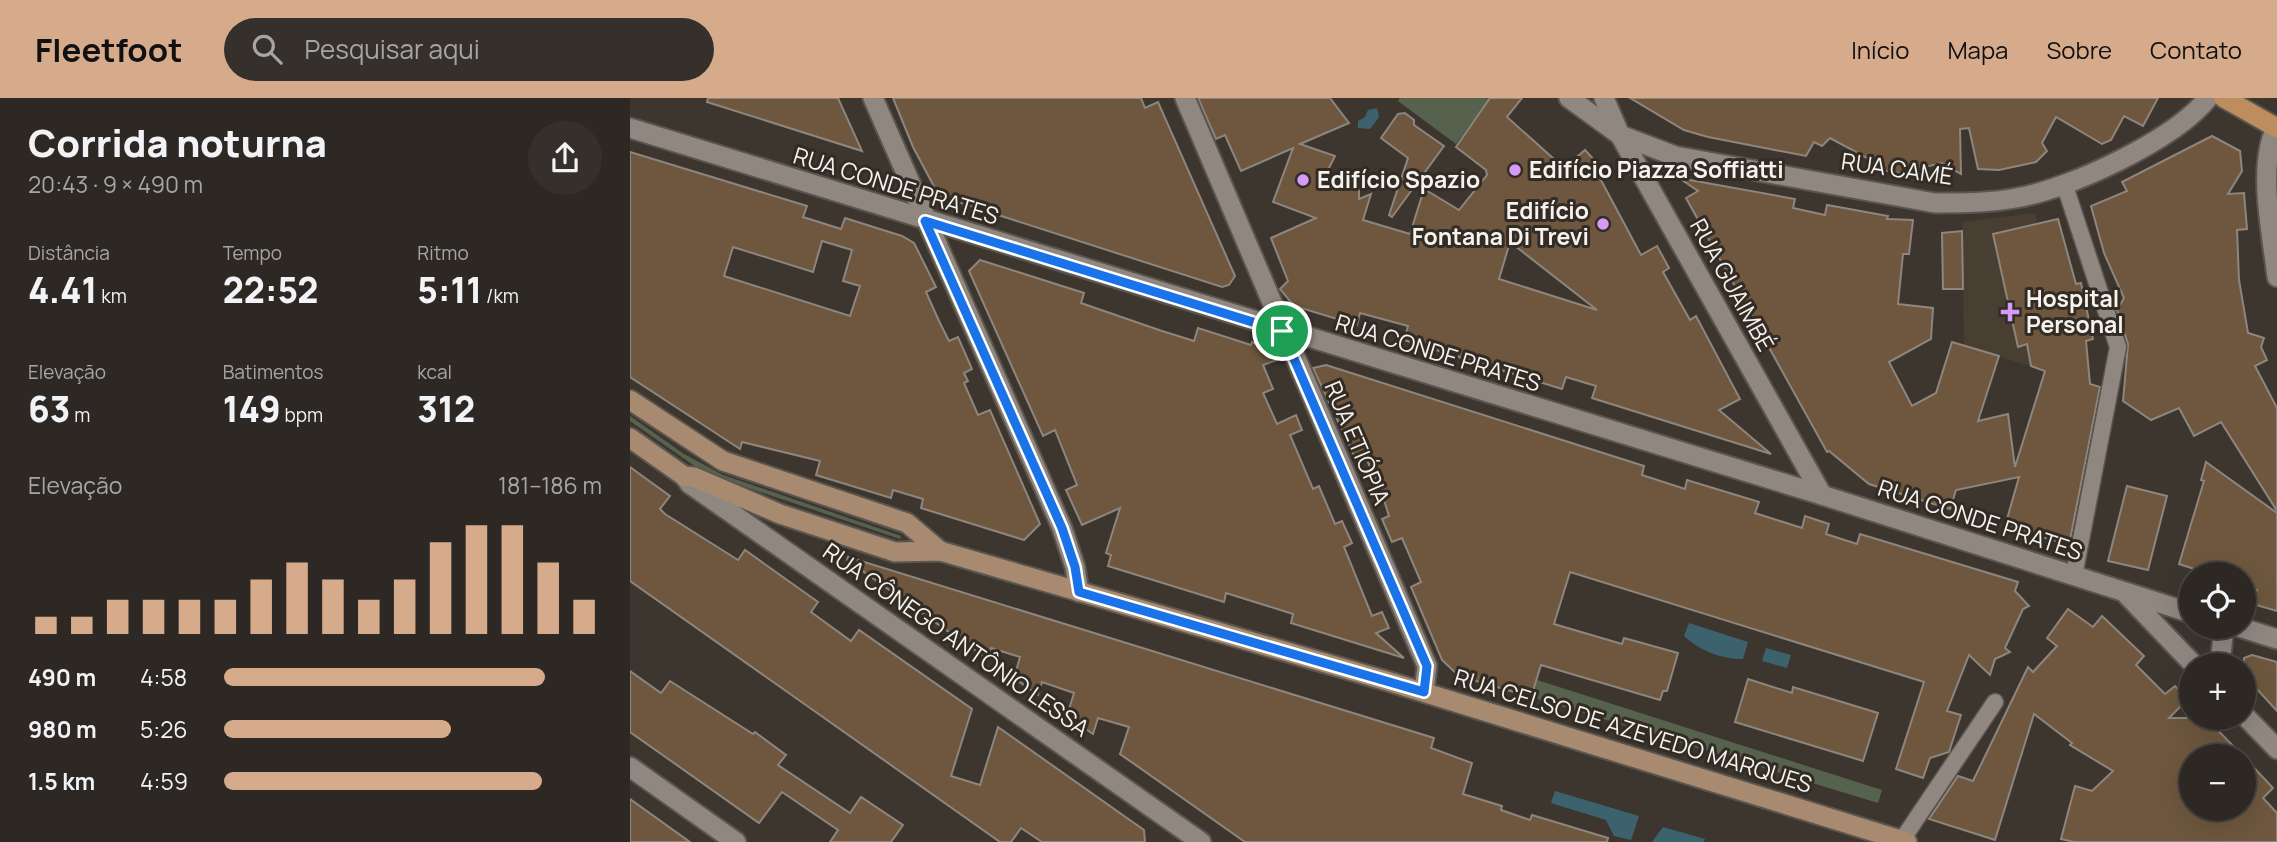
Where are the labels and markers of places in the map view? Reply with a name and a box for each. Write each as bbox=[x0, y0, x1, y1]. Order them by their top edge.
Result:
place label: Edifício Piazza Soffiatti bbox=[1529, 153, 1784, 185]
marker: Edifício Piazza Soffiatti bbox=[1507, 162, 1523, 178]
place label: Edifício Spazio bbox=[1317, 163, 1480, 195]
marker: Edifício Spazio bbox=[1295, 172, 1311, 188]
place label: Edifício Fontana Di Trevi bbox=[1412, 194, 1589, 252]
marker: Edifício Fontana Di Trevi bbox=[1595, 216, 1611, 232]
place label: Hospital Personal bbox=[2026, 282, 2124, 340]
pin bbox=[1252, 301, 1312, 361]
marker: Hospital Personal bbox=[2000, 302, 2020, 322]

